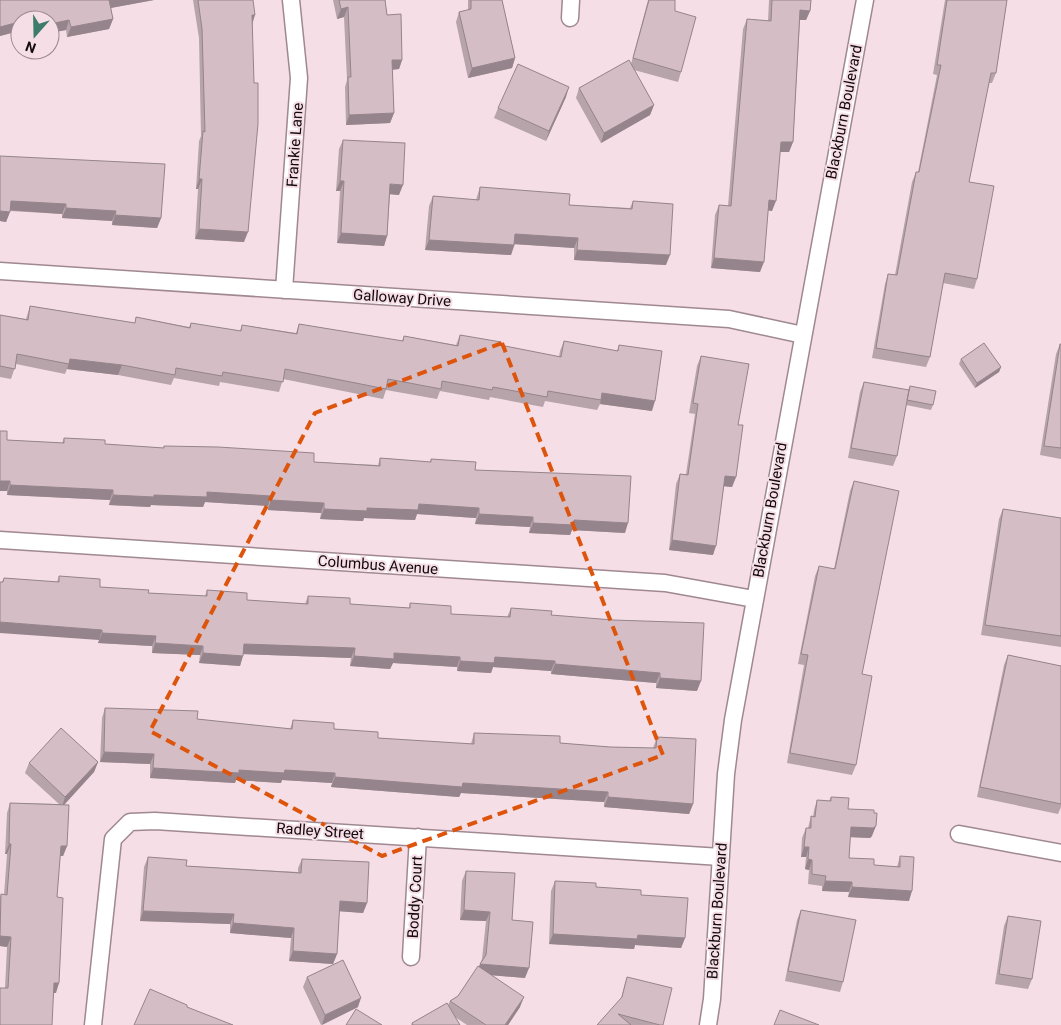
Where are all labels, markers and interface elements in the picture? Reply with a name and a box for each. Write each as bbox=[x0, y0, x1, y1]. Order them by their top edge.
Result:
north arrow bbox=[10, 10, 60, 60]
text: N bbox=[23, 38, 38, 56]
street label: Blackburn Boulevard bbox=[822, 43, 866, 181]
street label: Frankie Lane bbox=[283, 102, 307, 188]
street label: Galloway Drive bbox=[352, 286, 452, 310]
street label: Blackburn Boulevard bbox=[749, 441, 791, 579]
street label: Columbus Avenue bbox=[317, 552, 439, 578]
street label: Radley Street bbox=[276, 819, 364, 843]
street label: Blackburn Boulevard bbox=[703, 842, 731, 980]
street label: Boddy Court bbox=[404, 855, 426, 939]

